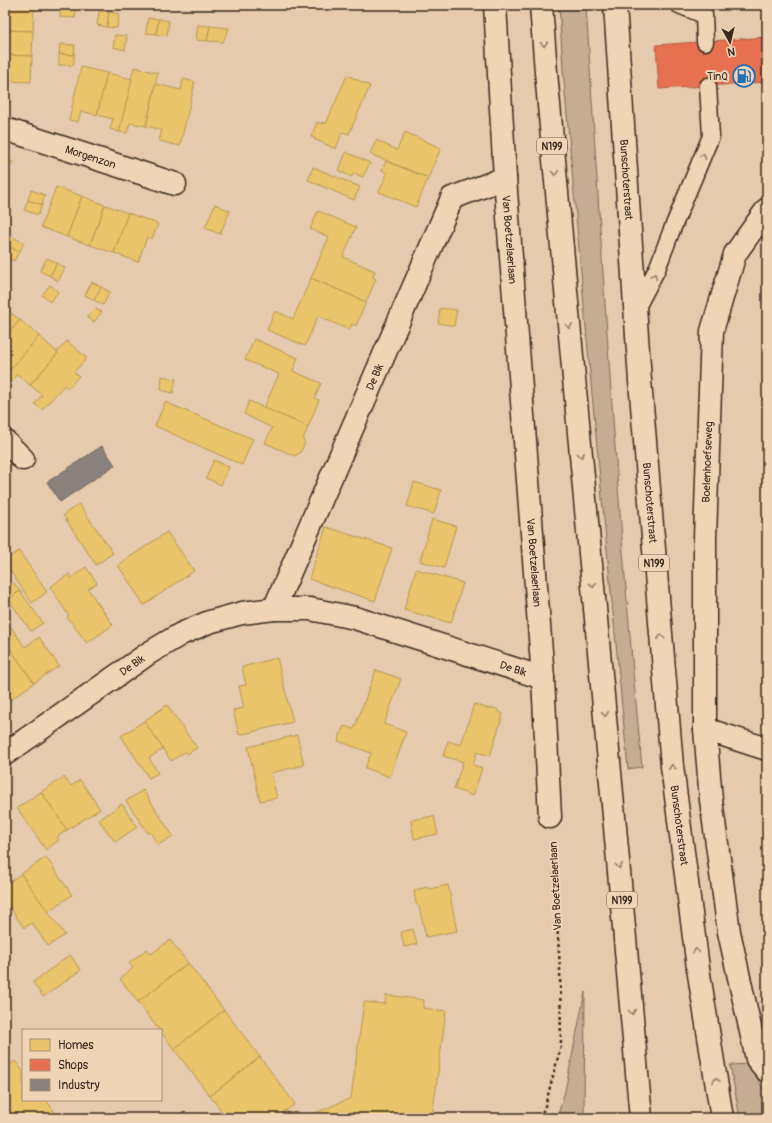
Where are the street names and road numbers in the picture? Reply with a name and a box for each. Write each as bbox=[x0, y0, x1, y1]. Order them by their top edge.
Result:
road number: N199 bbox=[537, 138, 567, 154]
street label: Bunschoterstraat bbox=[617, 139, 635, 221]
street label: Morgenzon bbox=[63, 143, 117, 171]
street label: Van Boetzelaerlaan bbox=[499, 195, 519, 284]
street label: De Bik bbox=[364, 361, 387, 392]
street label: Boelenhoefseweg bbox=[700, 421, 715, 503]
street label: Bunschoterstraat bbox=[640, 462, 659, 544]
street label: Van Boetzelaerlaan bbox=[524, 518, 544, 608]
road number: N199 bbox=[639, 555, 669, 571]
street label: De Bik bbox=[117, 652, 148, 679]
street label: De Bik bbox=[498, 659, 529, 679]
street label: Bunschoterstraat bbox=[668, 784, 691, 867]
street label: Van Boetzelaerlaan bbox=[547, 841, 564, 931]
road number: N199 bbox=[607, 892, 637, 908]

